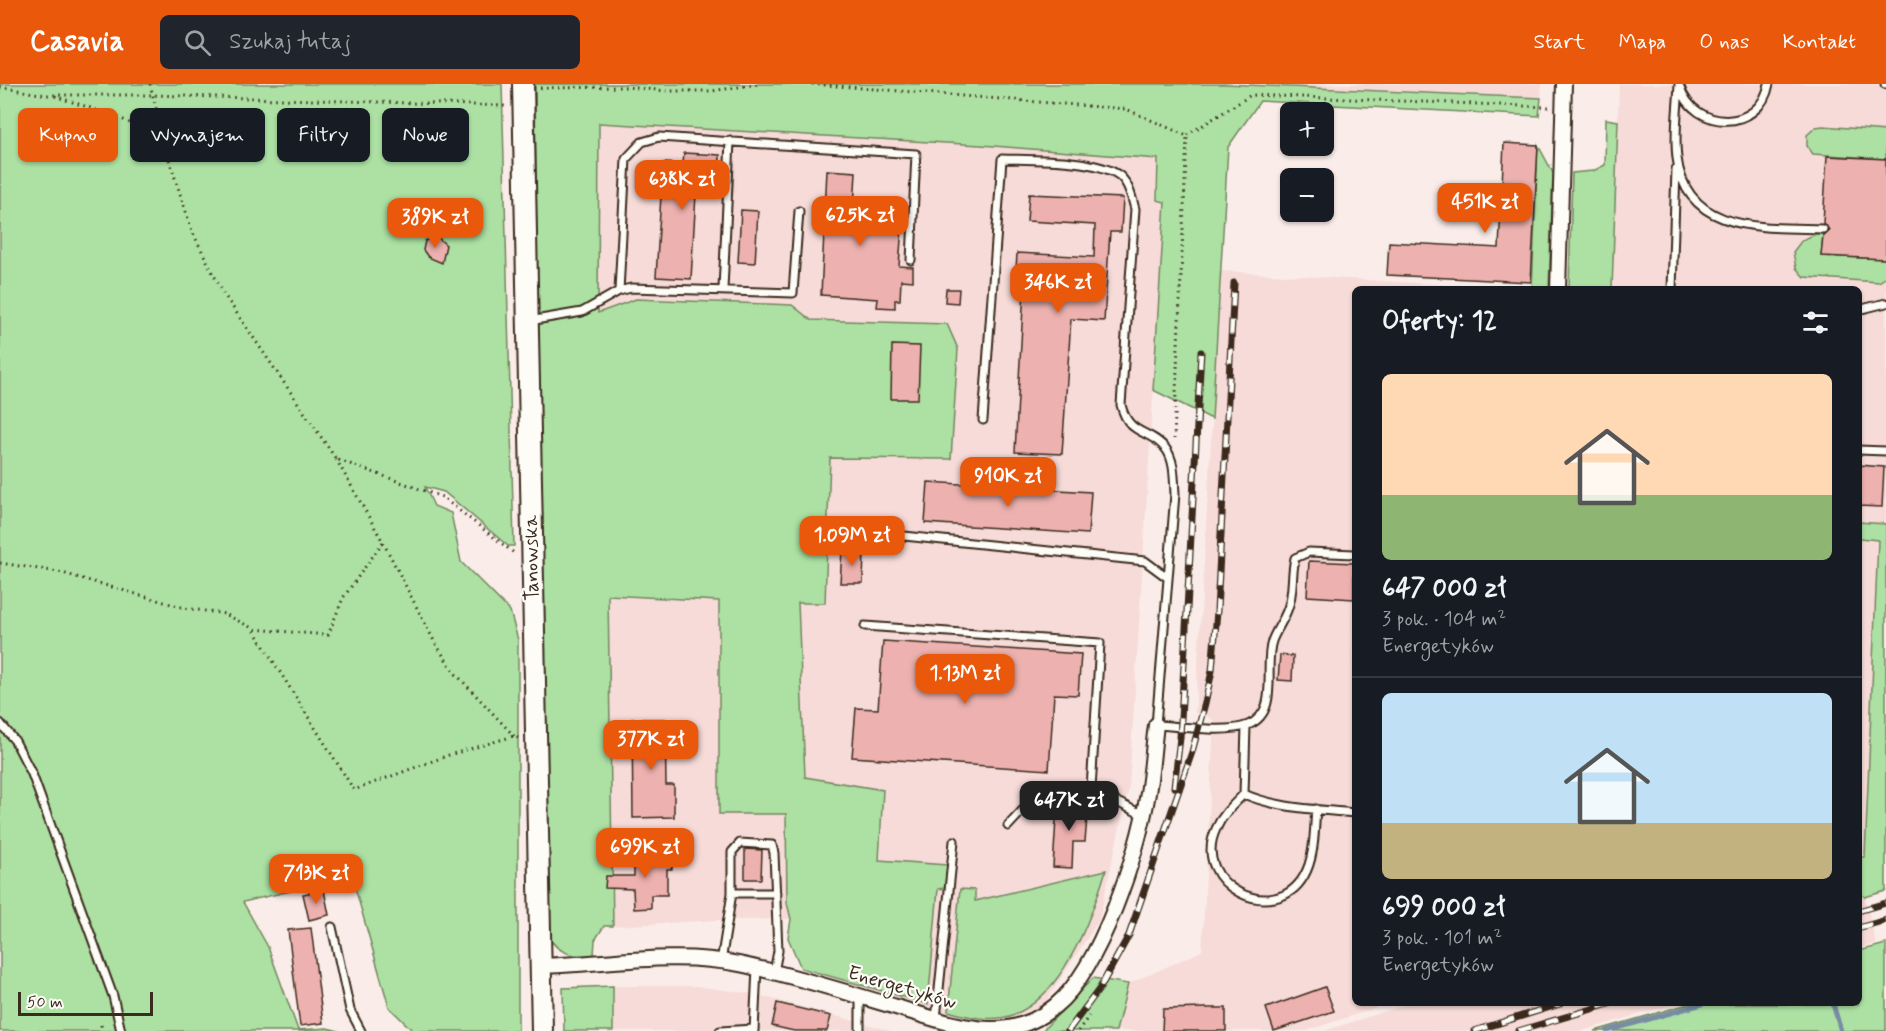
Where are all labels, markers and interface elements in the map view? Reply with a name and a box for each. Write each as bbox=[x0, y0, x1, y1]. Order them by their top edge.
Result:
search box bbox=[160, 15, 580, 69]
text: Casavia bbox=[30, 24, 124, 61]
icon: search bbox=[181, 26, 214, 59]
text: Szukaj tutaj bbox=[229, 28, 351, 56]
text: Start bbox=[1533, 28, 1585, 56]
text: Mapa bbox=[1618, 28, 1666, 56]
text: O nas bbox=[1699, 28, 1749, 56]
text: Kontakt bbox=[1782, 28, 1856, 56]
map controls bbox=[1280, 102, 1334, 222]
button: + bbox=[1280, 102, 1334, 156]
chip: Kupno bbox=[18, 108, 118, 162]
chip: Wynajem bbox=[130, 108, 265, 162]
chip: Filtry bbox=[277, 108, 370, 162]
chip: Nowe bbox=[382, 108, 469, 162]
pin: 638K zł bbox=[627, 160, 737, 211]
text: 638K zł bbox=[649, 166, 715, 193]
button: − bbox=[1280, 168, 1334, 222]
pin: 451K zł bbox=[1430, 183, 1540, 234]
text: 451K zł bbox=[1451, 189, 1519, 216]
pin: 625K zł bbox=[805, 196, 915, 247]
pin: 389K zł bbox=[380, 198, 490, 249]
text: 625K zł bbox=[825, 202, 895, 229]
text: 389K zł bbox=[401, 204, 469, 231]
pin: 346K zł bbox=[1003, 263, 1113, 314]
text: 346K zł bbox=[1024, 269, 1092, 296]
text: Oferty: 12 bbox=[1382, 305, 1497, 339]
icon: filters bbox=[1799, 306, 1832, 339]
icon: home bbox=[1553, 413, 1661, 521]
pin: 910K zł bbox=[953, 457, 1063, 508]
text: 910K zł bbox=[974, 463, 1042, 490]
street label: Tanowska bbox=[518, 514, 546, 601]
pin: 1.09M zł bbox=[790, 516, 914, 567]
text: 1.09M zł bbox=[814, 522, 890, 549]
text: 647 000 zł bbox=[1382, 572, 1506, 606]
text: 3 pok. · 104 m² bbox=[1382, 606, 1506, 633]
text: Energetyków bbox=[1382, 633, 1494, 660]
pin: 1.13M zł bbox=[903, 654, 1027, 705]
text: 1.13M zł bbox=[929, 660, 1001, 687]
pin: 377K zł bbox=[596, 720, 706, 771]
text: 377K zł bbox=[617, 726, 685, 753]
icon: home bbox=[1553, 732, 1661, 840]
pin: 647K zł bbox=[1014, 781, 1124, 832]
text: 647K zł bbox=[1034, 787, 1104, 814]
pin: 699K zł bbox=[590, 828, 700, 879]
text: 699K zł bbox=[610, 834, 680, 861]
pin: 713K zł bbox=[261, 854, 371, 905]
text: 713K zł bbox=[283, 860, 349, 887]
text: 699 000 zł bbox=[1382, 891, 1505, 925]
text: 3 pok. · 101 m² bbox=[1382, 925, 1502, 952]
text: Energetyków bbox=[1382, 952, 1494, 979]
street label: Energetyków bbox=[844, 960, 960, 1017]
scale bar bbox=[18, 989, 153, 1016]
text: 50 m bbox=[27, 992, 63, 1013]

